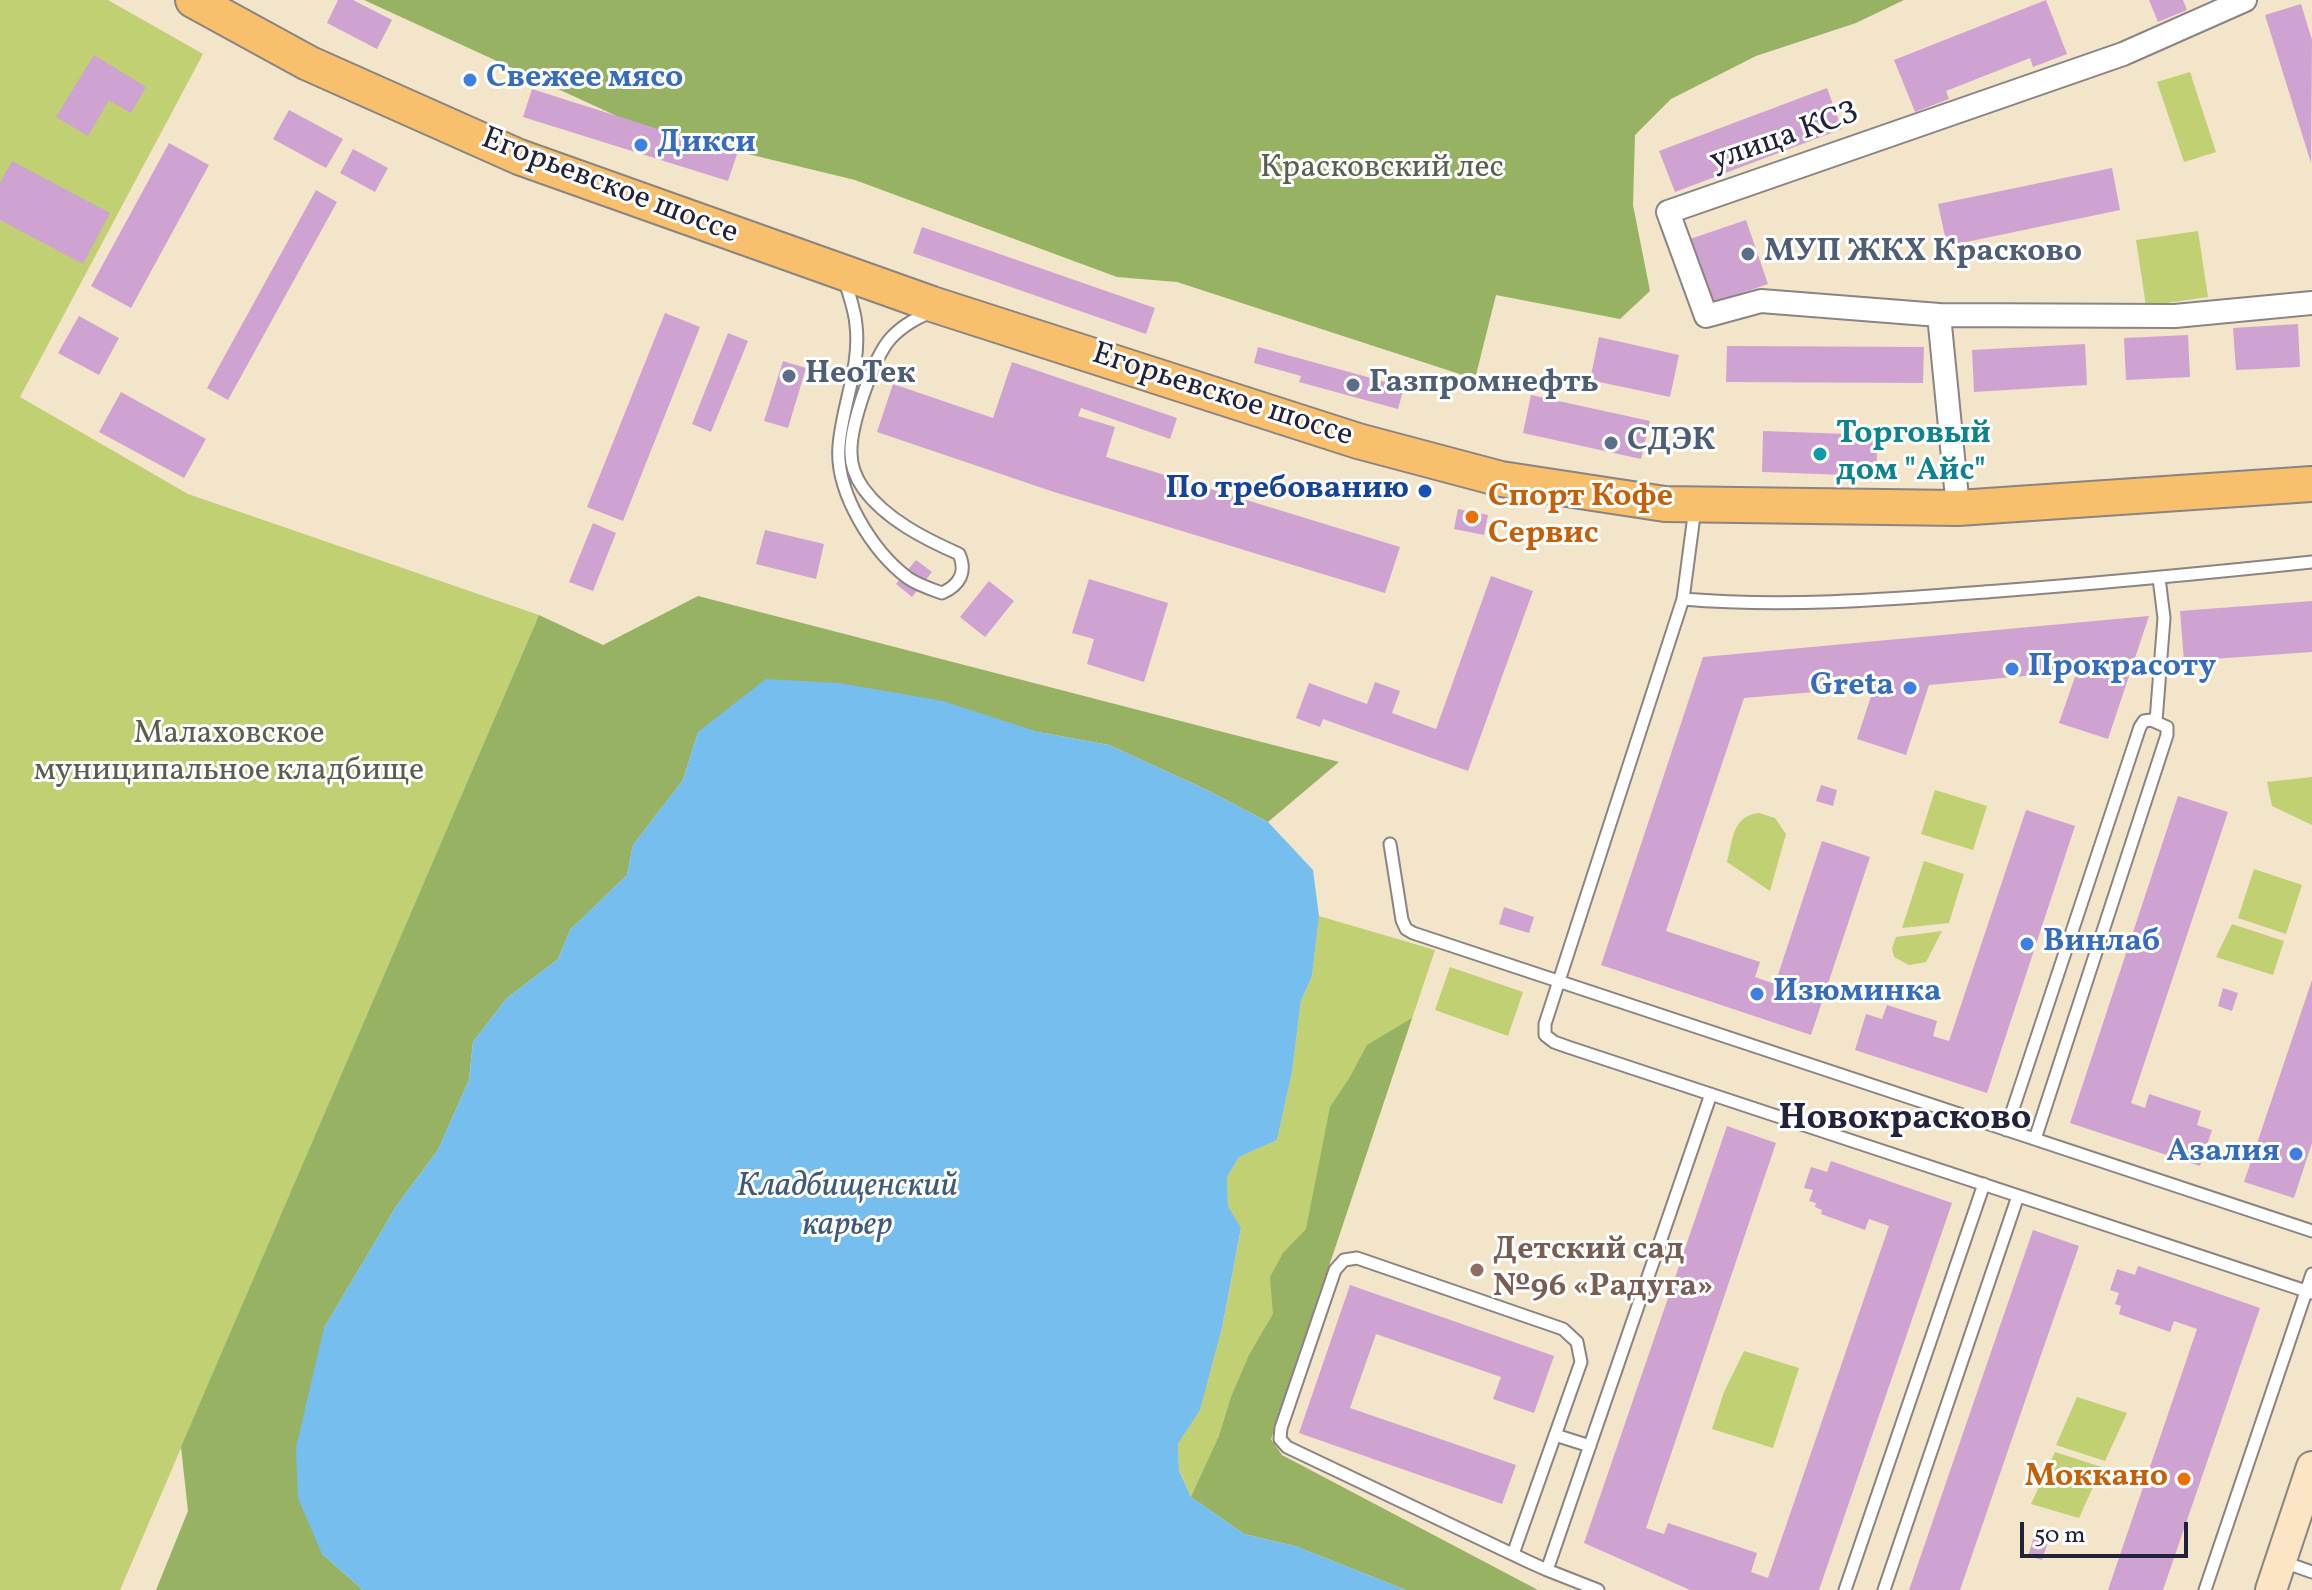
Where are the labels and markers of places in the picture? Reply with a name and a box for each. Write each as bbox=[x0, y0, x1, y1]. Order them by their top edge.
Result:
place label: Свежее мясо bbox=[486, 61, 683, 99]
marker: Свежее мясо bbox=[461, 71, 479, 89]
place label: Дикси bbox=[657, 126, 756, 164]
marker: Дикси bbox=[632, 136, 650, 154]
place label: МУП ЖКХ Красково bbox=[1764, 235, 2082, 273]
marker: МУП ЖКХ Красково bbox=[1739, 245, 1757, 263]
place label: НеоТек bbox=[805, 357, 916, 395]
place label: Газпромнефть bbox=[1369, 366, 1599, 404]
marker: НеоТек bbox=[780, 367, 798, 385]
marker: Газпромнефть bbox=[1344, 376, 1362, 394]
place label: Торговый дом "Айс" bbox=[1836, 417, 1991, 492]
place label: СДЭК bbox=[1627, 424, 1715, 462]
marker: СДЭК bbox=[1602, 434, 1620, 452]
marker: Торговый дом "Айс" bbox=[1811, 445, 1829, 463]
place label: По требованию bbox=[1165, 472, 1409, 510]
place label: Спорт Кофе Сервис bbox=[1488, 480, 1673, 555]
marker: По требованию bbox=[1416, 482, 1434, 500]
marker: Спорт Кофе Сервис bbox=[1463, 508, 1481, 526]
place label: Прокрасоту bbox=[2028, 650, 2216, 688]
marker: Прокрасоту bbox=[2003, 660, 2021, 678]
place label: Greta bbox=[1810, 669, 1894, 707]
marker: Greta bbox=[1901, 679, 1919, 697]
place label: Винлаб bbox=[2043, 925, 2160, 963]
marker: Винлаб bbox=[2018, 935, 2036, 953]
place label: Изюминка bbox=[1773, 975, 1941, 1013]
marker: Изюминка bbox=[1748, 985, 1766, 1003]
place label: Азалия bbox=[2166, 1135, 2280, 1173]
marker: Азалия bbox=[2287, 1145, 2305, 1163]
place label: Детский сад №96 «Радуга» bbox=[1493, 1233, 1713, 1308]
marker: Детский сад №96 «Радуга» bbox=[1468, 1261, 1486, 1279]
place label: Моккано bbox=[2025, 1460, 2168, 1498]
marker: Моккано bbox=[2175, 1470, 2193, 1488]

